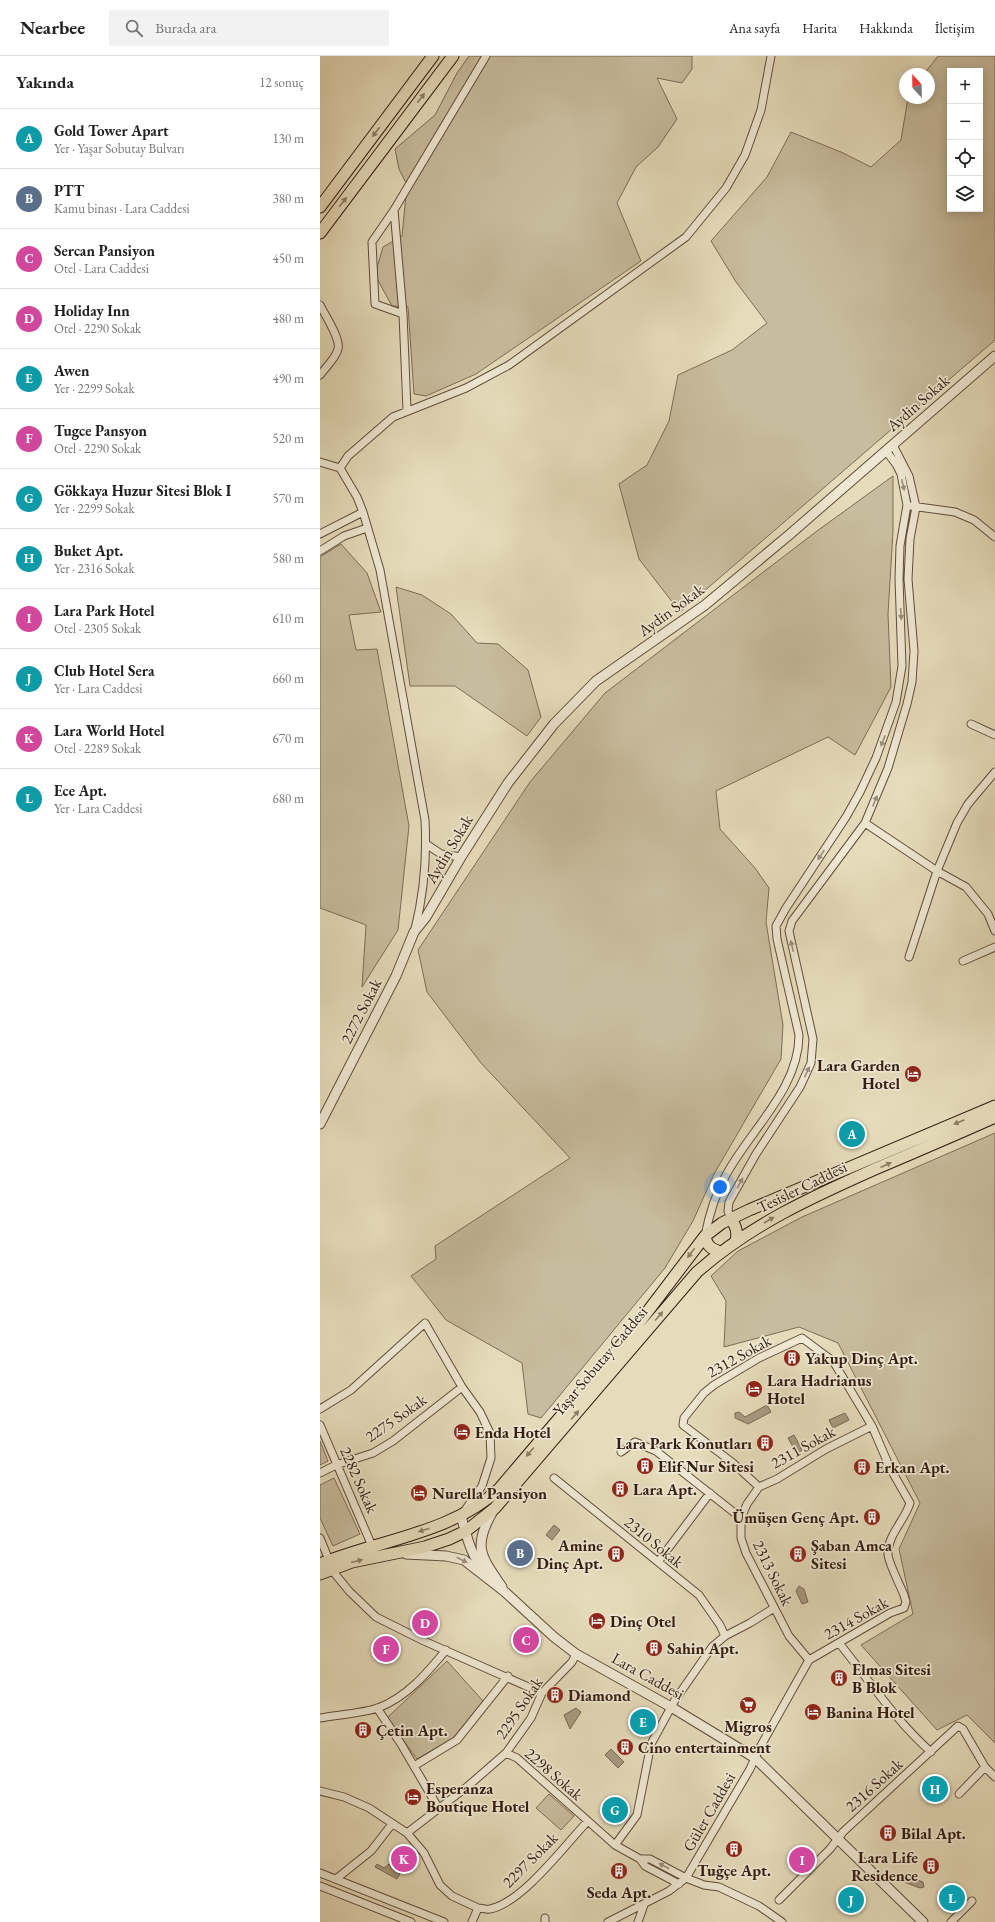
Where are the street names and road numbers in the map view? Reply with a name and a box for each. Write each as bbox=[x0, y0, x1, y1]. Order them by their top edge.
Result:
street label: Aydin Sokak bbox=[881, 370, 954, 437]
street label: Aydin Sokak bbox=[633, 579, 709, 642]
street label: Aydin Sokak bbox=[420, 810, 478, 888]
street label: 2272 Sokak bbox=[336, 974, 387, 1047]
street label: Tesisler Caddesi bbox=[754, 1156, 850, 1218]
street label: Yaşar Sobutay Caddesi bbox=[548, 1302, 652, 1420]
street label: 2312 Sokak bbox=[703, 1330, 775, 1382]
street label: 2275 Sokak bbox=[361, 1389, 431, 1447]
street label: 2311 Sokak bbox=[767, 1421, 839, 1473]
street label: 2282 Sokak bbox=[335, 1444, 383, 1517]
street label: 2310 Sokak bbox=[620, 1512, 688, 1573]
street label: 2313 Sokak bbox=[748, 1537, 798, 1610]
street label: 2314 Sokak bbox=[820, 1592, 892, 1644]
street label: Lara Caddesi bbox=[608, 1647, 688, 1705]
street label: 2295 Sokak bbox=[491, 1673, 548, 1743]
street label: 2298 Sokak bbox=[521, 1743, 588, 1805]
street label: 2316 Sokak bbox=[841, 1753, 908, 1816]
street label: Güler Caddesi bbox=[678, 1769, 740, 1855]
street label: 2297 Sokak bbox=[498, 1827, 563, 1892]

